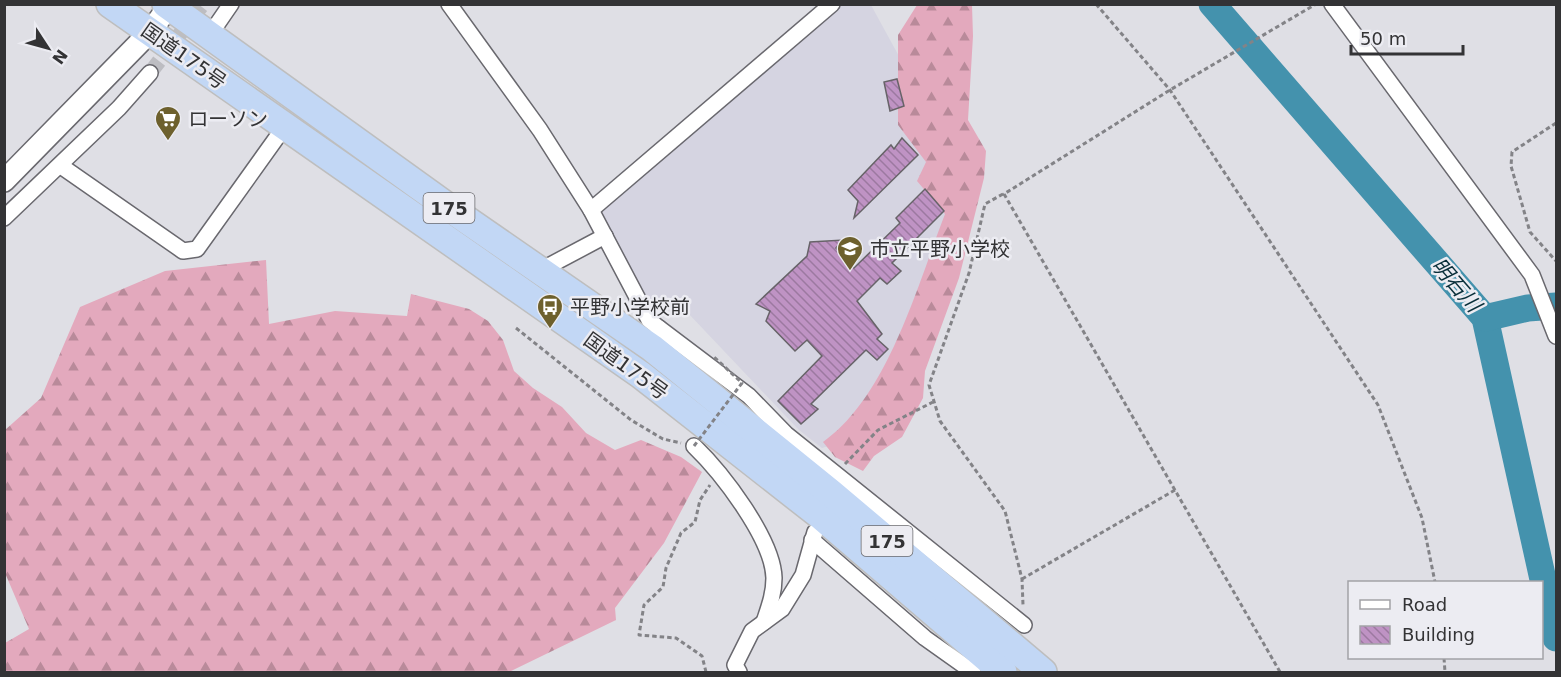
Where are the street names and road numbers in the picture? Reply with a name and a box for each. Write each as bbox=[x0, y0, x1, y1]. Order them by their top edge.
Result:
street label: 国道175号 bbox=[137, 18, 231, 94]
road number: 175 bbox=[424, 193, 474, 223]
street label: 国道175号 bbox=[579, 327, 673, 405]
road number: 175 bbox=[862, 526, 912, 556]

